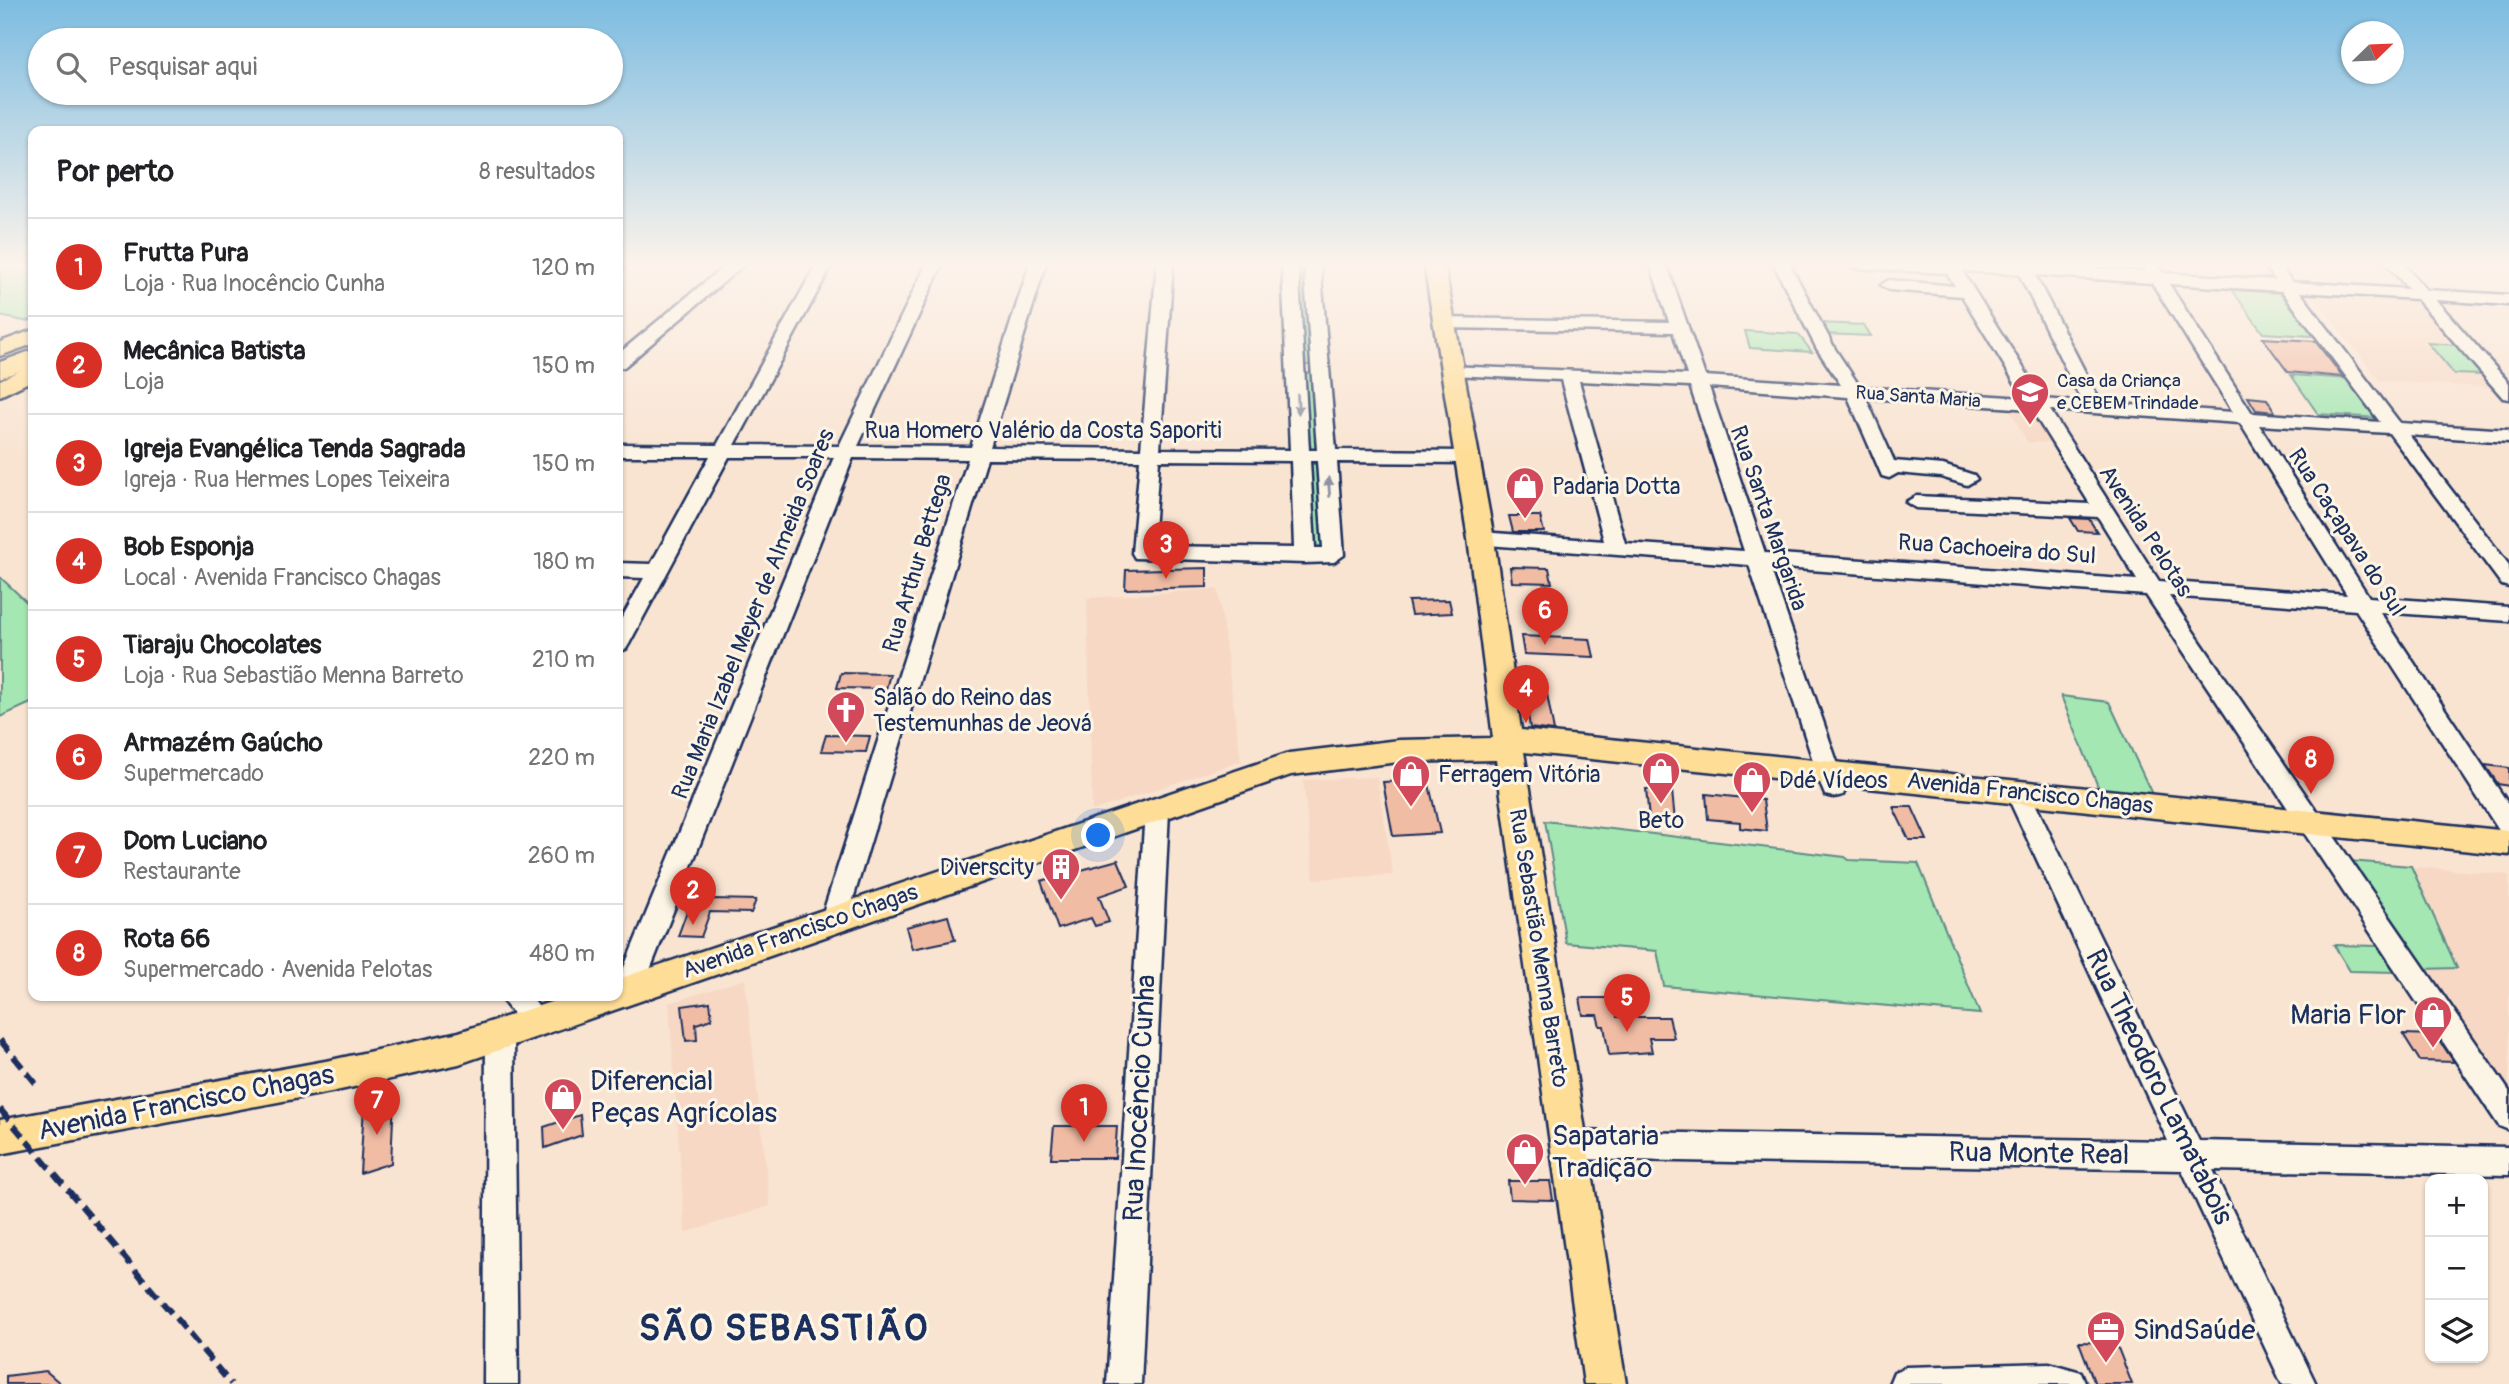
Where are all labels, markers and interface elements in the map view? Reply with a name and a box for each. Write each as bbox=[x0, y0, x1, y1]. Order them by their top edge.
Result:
north arrow bbox=[2341, 21, 2404, 84]
search box bbox=[28, 28, 623, 105]
icon: search bbox=[52, 48, 90, 86]
text: Pesquisar aqui bbox=[108, 51, 257, 83]
text: Por perto bbox=[56, 153, 174, 190]
text: 8 resultados bbox=[479, 157, 595, 186]
text: Frutta Pura bbox=[123, 237, 249, 269]
text: 1 bbox=[75, 253, 84, 282]
text: 120 m bbox=[532, 253, 595, 282]
text: Loja · Rua Inocêncio Cunha bbox=[123, 269, 385, 298]
text: Mecânica Batista bbox=[123, 335, 305, 367]
text: 2 bbox=[73, 351, 85, 380]
text: 150 m bbox=[532, 351, 595, 380]
text: Loja bbox=[123, 367, 164, 396]
place label: Casa da Criança e CEBEM Trindade bbox=[2057, 369, 2199, 415]
school or university icon: Casa da Criança e CEBEM Trindade bbox=[2009, 371, 2051, 426]
street label: Rua Santa Maria bbox=[1855, 381, 1982, 413]
one-way arrow bbox=[1293, 394, 1304, 416]
street label: Rua Homero Valério da Costa Saporiti bbox=[864, 416, 1222, 445]
street label: Rua Santa Margarida bbox=[1724, 422, 1814, 614]
street label: Rua Maria Izabel Meyer de Almeida Soares bbox=[665, 425, 841, 803]
text: Igreja Evangélica Tenda Sagrada bbox=[123, 433, 466, 465]
street label: Rua Caçapava do Sul bbox=[2282, 443, 2412, 621]
text: 3 bbox=[73, 449, 85, 478]
text: 150 m bbox=[532, 449, 595, 478]
street label: Avenida Pelotas bbox=[2093, 460, 2199, 602]
text: Igreja · Rua Hermes Lopes Teixeira bbox=[123, 465, 450, 494]
shop icon: Padaria Dotta bbox=[1504, 465, 1546, 520]
street label: Rua Arthur Bettega bbox=[876, 470, 958, 656]
place label: Padaria Dotta bbox=[1552, 472, 1680, 501]
one-way arrow bbox=[1323, 476, 1334, 498]
pin: 3 bbox=[1143, 521, 1189, 579]
street label: Rua Cachoeira do Sul bbox=[1897, 528, 2097, 570]
text: Bob Esponja bbox=[123, 531, 254, 563]
text: 4 bbox=[72, 547, 86, 576]
text: 180 m bbox=[533, 547, 595, 576]
text: Local · Avenida Francisco Chagas bbox=[123, 563, 441, 592]
pin: 6 bbox=[1522, 587, 1568, 645]
text: Tiaraju Chocolates bbox=[123, 629, 321, 661]
text: 5 bbox=[73, 645, 85, 674]
text: 210 m bbox=[532, 645, 595, 674]
text: Loja · Rua Sebastião Menna Barreto bbox=[123, 661, 464, 690]
pin: 4 bbox=[1503, 665, 1549, 723]
place label: Salão do Reino das Testemunhas de Jeová bbox=[873, 683, 1092, 738]
church icon: Salão do Reino das Testemunhas de Jeová bbox=[825, 689, 867, 744]
text: Armazém Gaúcho bbox=[123, 727, 323, 759]
pin: 8 bbox=[2288, 736, 2334, 794]
text: 6 bbox=[72, 743, 86, 772]
text: 220 m bbox=[528, 743, 595, 772]
shop icon: Beto bbox=[1640, 750, 1682, 805]
shop icon: Ferragem Vitória bbox=[1390, 753, 1432, 808]
text: Supermercado bbox=[123, 759, 264, 788]
shop icon: Ddé Vídeos bbox=[1731, 759, 1773, 814]
place label: Ferragem Vitória bbox=[1438, 760, 1600, 789]
place label: Ddé Vídeos bbox=[1779, 766, 1888, 795]
street label: Avenida Francisco Chagas bbox=[1906, 766, 2154, 820]
street label: Rua Sebastião Menna Barreto bbox=[1503, 806, 1575, 1090]
place label: Beto bbox=[1638, 806, 1684, 835]
your location bbox=[1081, 818, 1115, 852]
text: Dom Luciano bbox=[123, 825, 267, 857]
text: 7 bbox=[73, 841, 85, 870]
text: 260 m bbox=[528, 841, 595, 870]
building icon: Diverscity bbox=[1040, 846, 1082, 901]
place label: Diverscity bbox=[940, 853, 1034, 882]
text: Restaurante bbox=[123, 857, 241, 886]
pin: 2 bbox=[670, 867, 716, 925]
street label: Avenida Francisco Chagas bbox=[678, 877, 922, 985]
text: Rota 66 bbox=[123, 923, 211, 955]
text: 8 bbox=[73, 939, 85, 968]
text: 480 m bbox=[529, 939, 595, 968]
street label: Rua Theodoro Lamatabois bbox=[2077, 944, 2241, 1231]
text: Supermercado · Avenida Pelotas bbox=[123, 955, 432, 984]
street label: Rua Inocêncio Cunha bbox=[1116, 974, 1164, 1222]
pin: 5 bbox=[1604, 974, 1650, 1032]
shop icon: Maria Flor bbox=[2412, 994, 2454, 1049]
place label: Maria Flor bbox=[2290, 998, 2406, 1033]
street label: Avenida Francisco Chagas bbox=[35, 1057, 338, 1149]
place label: Diferencial Peças Agrícolas bbox=[590, 1064, 777, 1131]
shop icon: Diferencial Peças Agrícolas bbox=[542, 1076, 584, 1131]
pin: 7 bbox=[354, 1077, 400, 1135]
pin: 1 bbox=[1061, 1084, 1107, 1142]
place label: Sapataria Tradição bbox=[1552, 1119, 1659, 1186]
shop icon: Sapataria Tradição bbox=[1504, 1131, 1546, 1186]
street label: Rua Monte Real bbox=[1948, 1135, 2130, 1173]
map controls bbox=[2425, 1174, 2488, 1363]
button: + bbox=[2425, 1174, 2488, 1237]
button: − bbox=[2425, 1237, 2488, 1300]
button: layers bbox=[2425, 1300, 2488, 1363]
district label: SÃO SEBASTIÃO bbox=[639, 1305, 929, 1352]
office icon: SindSaúde bbox=[2085, 1309, 2127, 1364]
place label: SindSaúde bbox=[2133, 1313, 2255, 1348]

